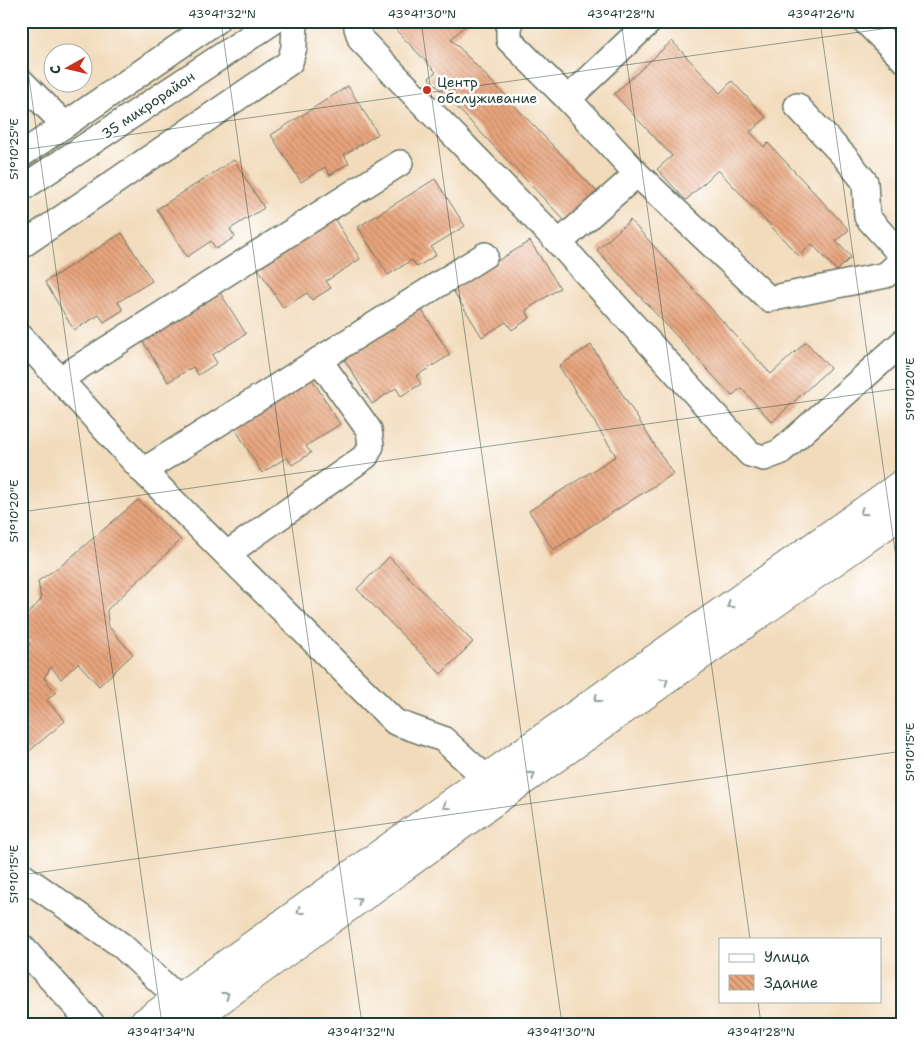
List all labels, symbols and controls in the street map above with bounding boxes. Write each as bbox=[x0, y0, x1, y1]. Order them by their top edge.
text: 43°41'32"N bbox=[188, 6, 256, 22]
text: 43°41'30"N bbox=[388, 6, 456, 22]
text: 43°41'28"N bbox=[587, 6, 655, 22]
text: 43°41'26"N bbox=[787, 6, 855, 22]
north arrow bbox=[42, 42, 92, 92]
text: С bbox=[46, 64, 65, 75]
street label: 35 микрорайон bbox=[98, 67, 198, 143]
place label: Центр обслуживание bbox=[437, 73, 537, 107]
marker: Центр обслуживание bbox=[421, 84, 433, 96]
text: 51°10'25"E bbox=[6, 118, 22, 180]
text: 51°10'20"E bbox=[902, 358, 918, 420]
text: 51°10'20"E bbox=[6, 480, 22, 542]
one-way arrow bbox=[859, 506, 869, 515]
one-way arrow bbox=[726, 599, 736, 608]
one-way arrow bbox=[659, 678, 669, 687]
one-way arrow bbox=[594, 693, 603, 702]
text: 51°10'15"E bbox=[902, 723, 918, 781]
one-way arrow bbox=[527, 772, 536, 781]
one-way arrow bbox=[442, 800, 452, 809]
text: 51°10'15"E bbox=[6, 845, 22, 903]
one-way arrow bbox=[352, 897, 362, 906]
one-way arrow bbox=[296, 905, 306, 914]
legend bbox=[719, 938, 882, 1002]
text: Улица bbox=[764, 947, 810, 967]
text: Здание bbox=[764, 973, 818, 993]
one-way arrow bbox=[220, 992, 230, 1001]
text: 43°41'34"N bbox=[127, 1024, 195, 1040]
text: 43°41'32"N bbox=[327, 1024, 395, 1040]
text: 43°41'30"N bbox=[527, 1024, 595, 1040]
text: 43°41'28"N bbox=[727, 1024, 795, 1040]

